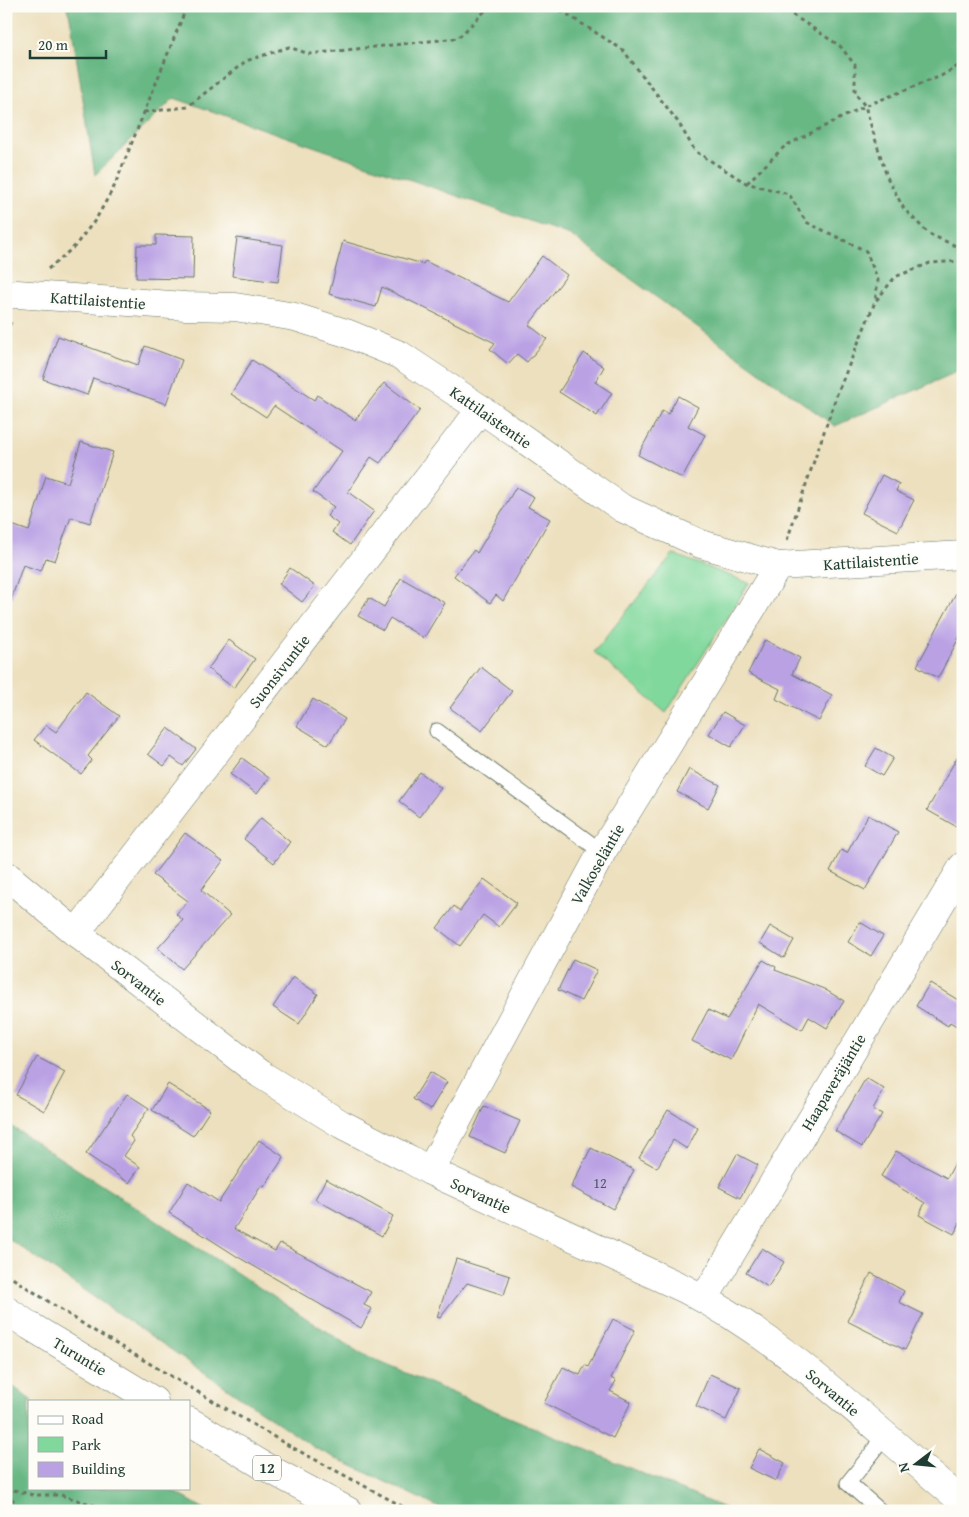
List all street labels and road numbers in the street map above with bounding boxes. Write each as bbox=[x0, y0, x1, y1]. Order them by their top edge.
street label: Kattilaistentie bbox=[50, 285, 146, 315]
street label: Kattilaistentie bbox=[445, 380, 537, 454]
street label: Kattilaistentie bbox=[823, 546, 919, 576]
street label: Suonsivuntie bbox=[243, 629, 315, 713]
street label: Valkoseläntie bbox=[564, 819, 630, 909]
street label: Sorvantie bbox=[106, 953, 172, 1011]
street label: Haapaveräjäntie bbox=[795, 1029, 871, 1135]
street label: Sorvantie bbox=[447, 1171, 515, 1219]
street label: Turuntie bbox=[48, 1330, 112, 1382]
street label: Sorvantie bbox=[801, 1362, 865, 1422]
road number: 12 bbox=[253, 1456, 281, 1480]

